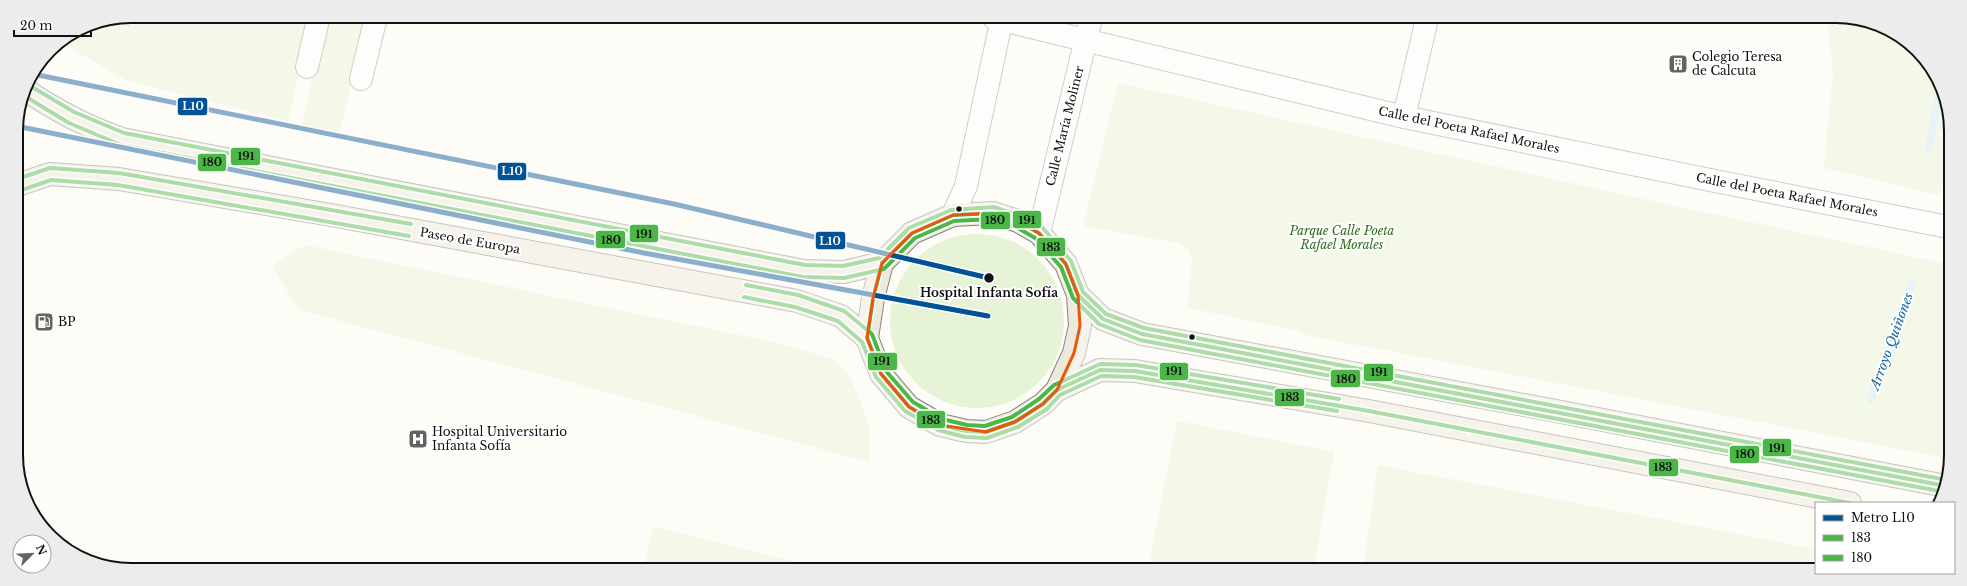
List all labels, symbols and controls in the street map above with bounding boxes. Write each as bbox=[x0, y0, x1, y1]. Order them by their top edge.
scale bar bbox=[14, 12, 91, 38]
text: 20 m bbox=[20, 18, 52, 33]
place label: Colegio Teresa de Calcuta bbox=[1692, 49, 1783, 78]
building icon: Colegio Teresa de Calcuta bbox=[1667, 53, 1689, 75]
street label: Calle María Moliner bbox=[1042, 64, 1087, 188]
line badge: L10 bbox=[177, 97, 208, 116]
text: L10 bbox=[182, 99, 204, 113]
street label: Calle del Poeta Rafael Morales bbox=[1377, 103, 1561, 156]
line badge: 191 bbox=[230, 147, 261, 166]
text: 191 bbox=[237, 149, 255, 163]
line badge: 180 bbox=[197, 153, 227, 172]
text: 180 bbox=[202, 155, 222, 169]
line badge: L10 bbox=[497, 162, 527, 181]
text: L10 bbox=[501, 164, 523, 178]
street label: Calle del Poeta Rafael Morales bbox=[1695, 170, 1879, 220]
unlabelled marker bbox=[954, 204, 964, 214]
line badge: 191 bbox=[1012, 210, 1042, 229]
line badge: 180 bbox=[980, 211, 1011, 230]
text: 180 bbox=[985, 213, 1005, 227]
text: 191 bbox=[1018, 213, 1036, 227]
park label: Parque Calle Poeta Rafael Morales bbox=[1289, 223, 1395, 252]
street label: Paseo de Europa bbox=[419, 224, 522, 257]
line badge: 191 bbox=[629, 224, 659, 243]
text: 191 bbox=[635, 227, 653, 241]
line badge: 180 bbox=[595, 230, 626, 249]
line badge: L10 bbox=[815, 231, 846, 250]
text: 180 bbox=[601, 233, 621, 247]
text: L10 bbox=[819, 234, 841, 248]
line badge: 183 bbox=[1036, 237, 1066, 257]
text: 183 bbox=[1042, 240, 1060, 254]
marker: Hospital Infanta Sofía bbox=[982, 271, 996, 285]
place label: Hospital Infanta Sofía bbox=[920, 285, 1058, 300]
water label: Arroyo Quiñones bbox=[1865, 290, 1917, 394]
fuel station icon: BP bbox=[33, 311, 55, 333]
place label: BP bbox=[58, 314, 75, 329]
unlabelled marker bbox=[1187, 332, 1197, 342]
line badge: 191 bbox=[867, 352, 898, 371]
text: 191 bbox=[873, 354, 891, 368]
line badge: 191 bbox=[1159, 362, 1189, 381]
line badge: 191 bbox=[1363, 363, 1394, 382]
text: 191 bbox=[1165, 364, 1183, 378]
text: 191 bbox=[1370, 365, 1388, 379]
line badge: 180 bbox=[1330, 369, 1361, 388]
text: 180 bbox=[1336, 372, 1356, 386]
line badge: 183 bbox=[1274, 388, 1305, 407]
text: 183 bbox=[1281, 390, 1299, 404]
line badge: 183 bbox=[916, 410, 946, 429]
text: 183 bbox=[922, 413, 940, 427]
place label: Hospital Universitario Infanta Sofía bbox=[432, 424, 567, 453]
hospital icon: Hospital Universitario Infanta Sofía bbox=[407, 428, 429, 450]
line badge: 191 bbox=[1762, 438, 1792, 457]
text: 191 bbox=[1768, 441, 1786, 455]
line badge: 180 bbox=[1729, 445, 1760, 464]
text: 180 bbox=[1735, 447, 1755, 461]
line badge: 183 bbox=[1648, 458, 1679, 477]
text: 183 bbox=[1654, 460, 1672, 474]
legend bbox=[1815, 502, 1955, 574]
text: Metro L10 bbox=[1851, 510, 1915, 525]
text: 183 bbox=[1851, 530, 1871, 545]
north arrow bbox=[12, 534, 52, 574]
text: N bbox=[33, 542, 50, 558]
text: 180 bbox=[1851, 550, 1872, 565]

